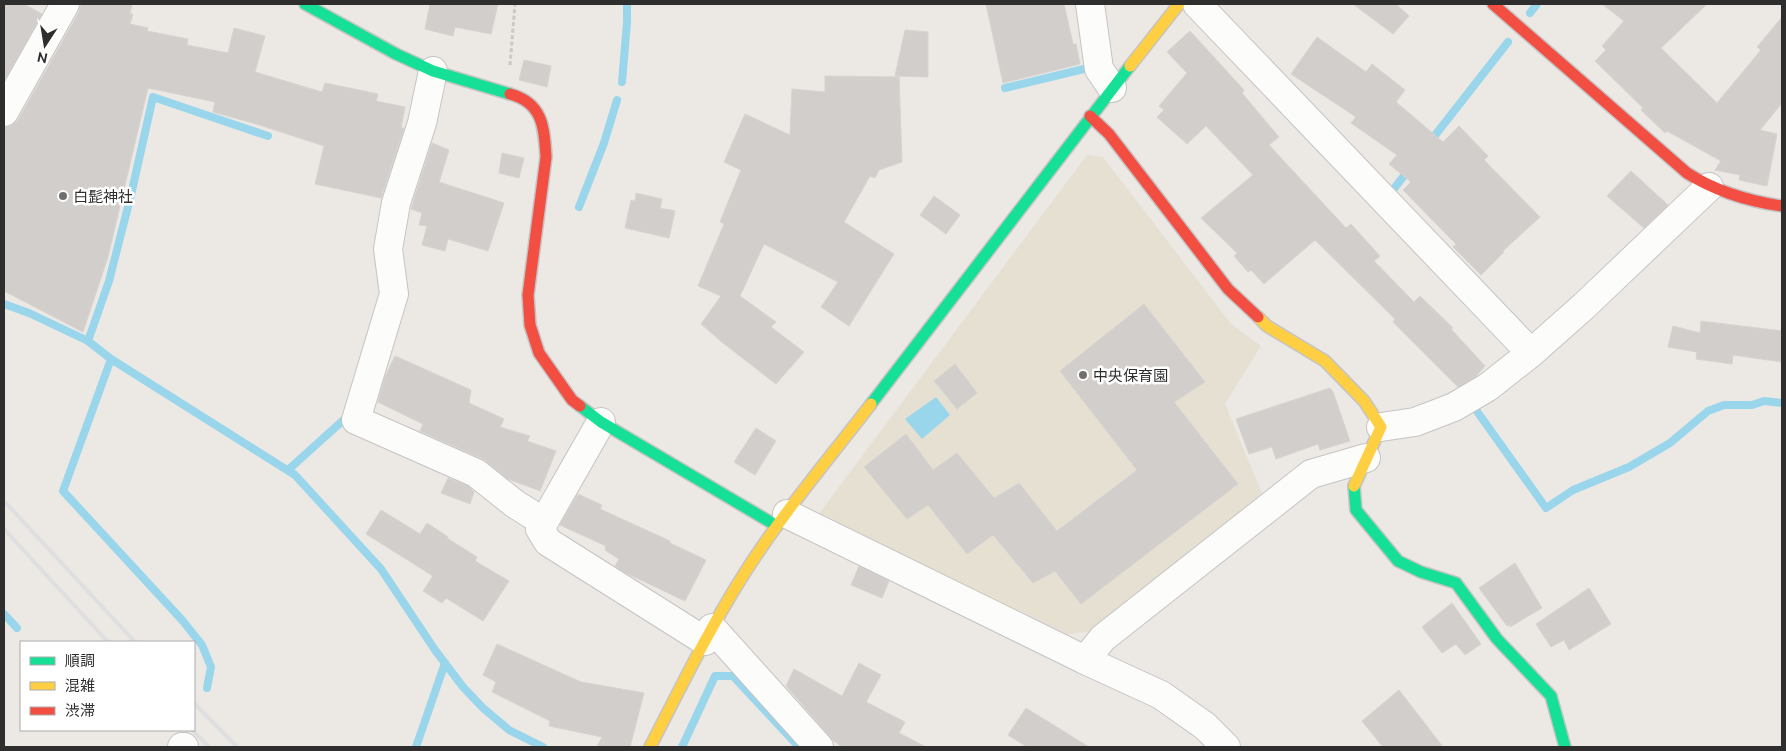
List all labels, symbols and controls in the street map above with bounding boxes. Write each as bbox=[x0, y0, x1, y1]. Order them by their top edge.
north arrow bbox=[20, 20, 70, 70]
text: N bbox=[36, 49, 49, 67]
place label: 白髭神社 bbox=[73, 188, 133, 205]
marker: 白髭神社 bbox=[57, 190, 69, 202]
place label: 中央保育園 bbox=[1093, 367, 1168, 384]
marker: 中央保育園 bbox=[1077, 369, 1089, 381]
legend bbox=[20, 641, 195, 731]
text: 順調 bbox=[65, 652, 95, 669]
text: 混雑 bbox=[65, 677, 95, 694]
text: 渋滞 bbox=[65, 702, 95, 719]

